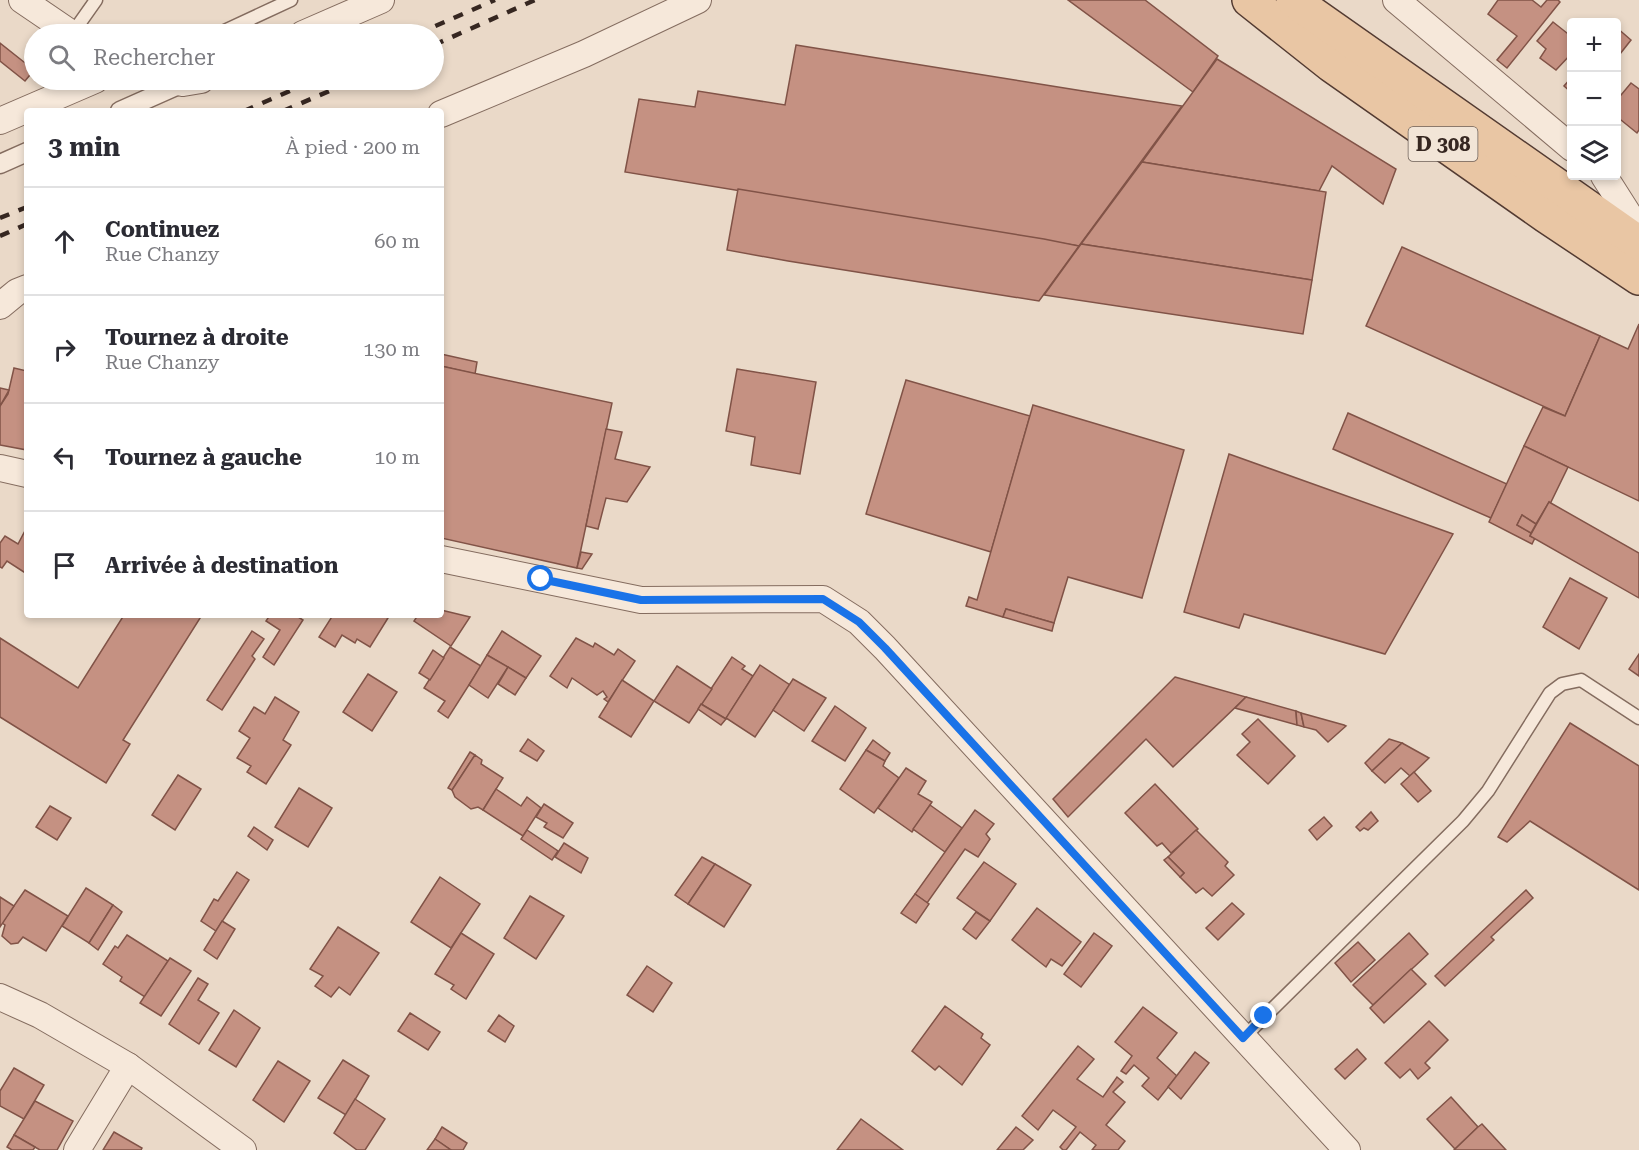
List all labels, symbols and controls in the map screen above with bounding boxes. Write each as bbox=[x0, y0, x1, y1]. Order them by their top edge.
map controls bbox=[1567, 18, 1621, 180]
button: + bbox=[1567, 18, 1621, 72]
search box bbox=[24, 24, 444, 90]
icon: search bbox=[45, 41, 78, 74]
text: Rechercher bbox=[93, 45, 215, 70]
button: − bbox=[1567, 72, 1621, 126]
button: layers bbox=[1567, 126, 1621, 180]
road number: D 308 bbox=[1408, 127, 1478, 161]
text: 3 min bbox=[48, 132, 120, 162]
text: À pied · 200 m bbox=[286, 135, 420, 159]
text: Continuez bbox=[105, 217, 219, 242]
icon: ahead bbox=[48, 225, 81, 258]
text: 60 m bbox=[374, 229, 420, 253]
text: Rue Chanzy bbox=[105, 242, 219, 266]
text: Tournez à droite bbox=[105, 325, 289, 350]
icon: right bbox=[48, 333, 81, 366]
text: 130 m bbox=[363, 337, 420, 361]
text: Rue Chanzy bbox=[105, 350, 219, 374]
icon: left bbox=[48, 441, 81, 474]
text: Tournez à gauche bbox=[105, 445, 302, 470]
text: 10 m bbox=[374, 445, 420, 469]
icon: arrive bbox=[48, 549, 81, 582]
text: Arrivée à destination bbox=[105, 553, 339, 578]
route start bbox=[527, 565, 553, 591]
route end bbox=[1250, 1002, 1276, 1028]

